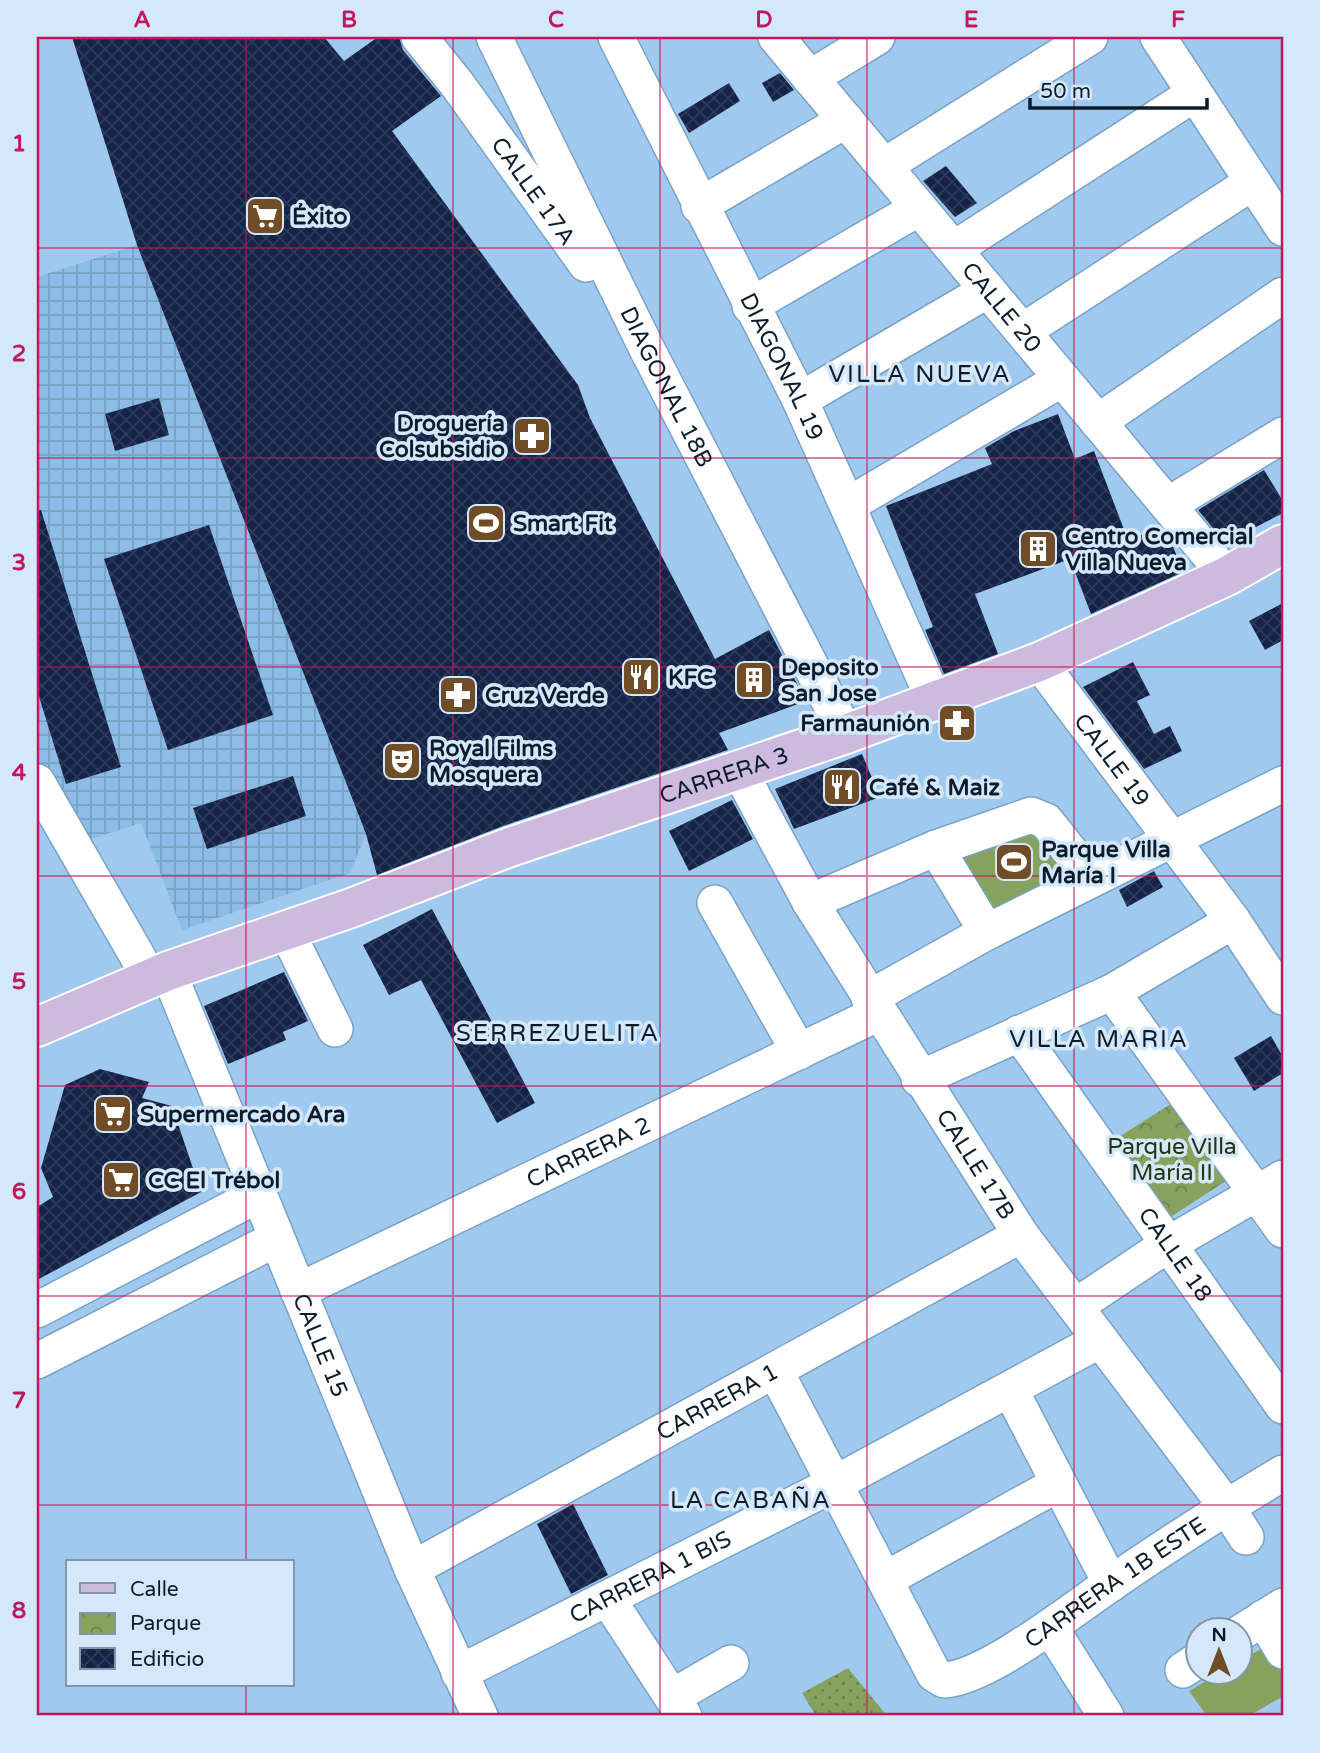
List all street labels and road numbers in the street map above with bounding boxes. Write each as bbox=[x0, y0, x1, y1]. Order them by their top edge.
street label: CALLE 17A bbox=[485, 132, 581, 251]
street label: CALLE 20 bbox=[955, 257, 1047, 358]
street label: DIAGONAL 19 bbox=[733, 289, 829, 445]
street label: DIAGONAL 18B bbox=[613, 302, 719, 472]
street label: CALLE 19 bbox=[1067, 708, 1155, 812]
street label: CARRERA 3 bbox=[656, 741, 793, 811]
street label: CALLE 17B bbox=[930, 1104, 1021, 1225]
street label: CARRERA 2 bbox=[522, 1111, 656, 1195]
street label: CALLE 18 bbox=[1132, 1202, 1218, 1307]
street label: CALLE 15 bbox=[286, 1290, 353, 1401]
street label: CARRERA 1 bbox=[652, 1358, 783, 1447]
street label: CARRERA 1B ESTE bbox=[1020, 1511, 1211, 1655]
street label: CARRERA 1 BIS bbox=[565, 1525, 736, 1630]

